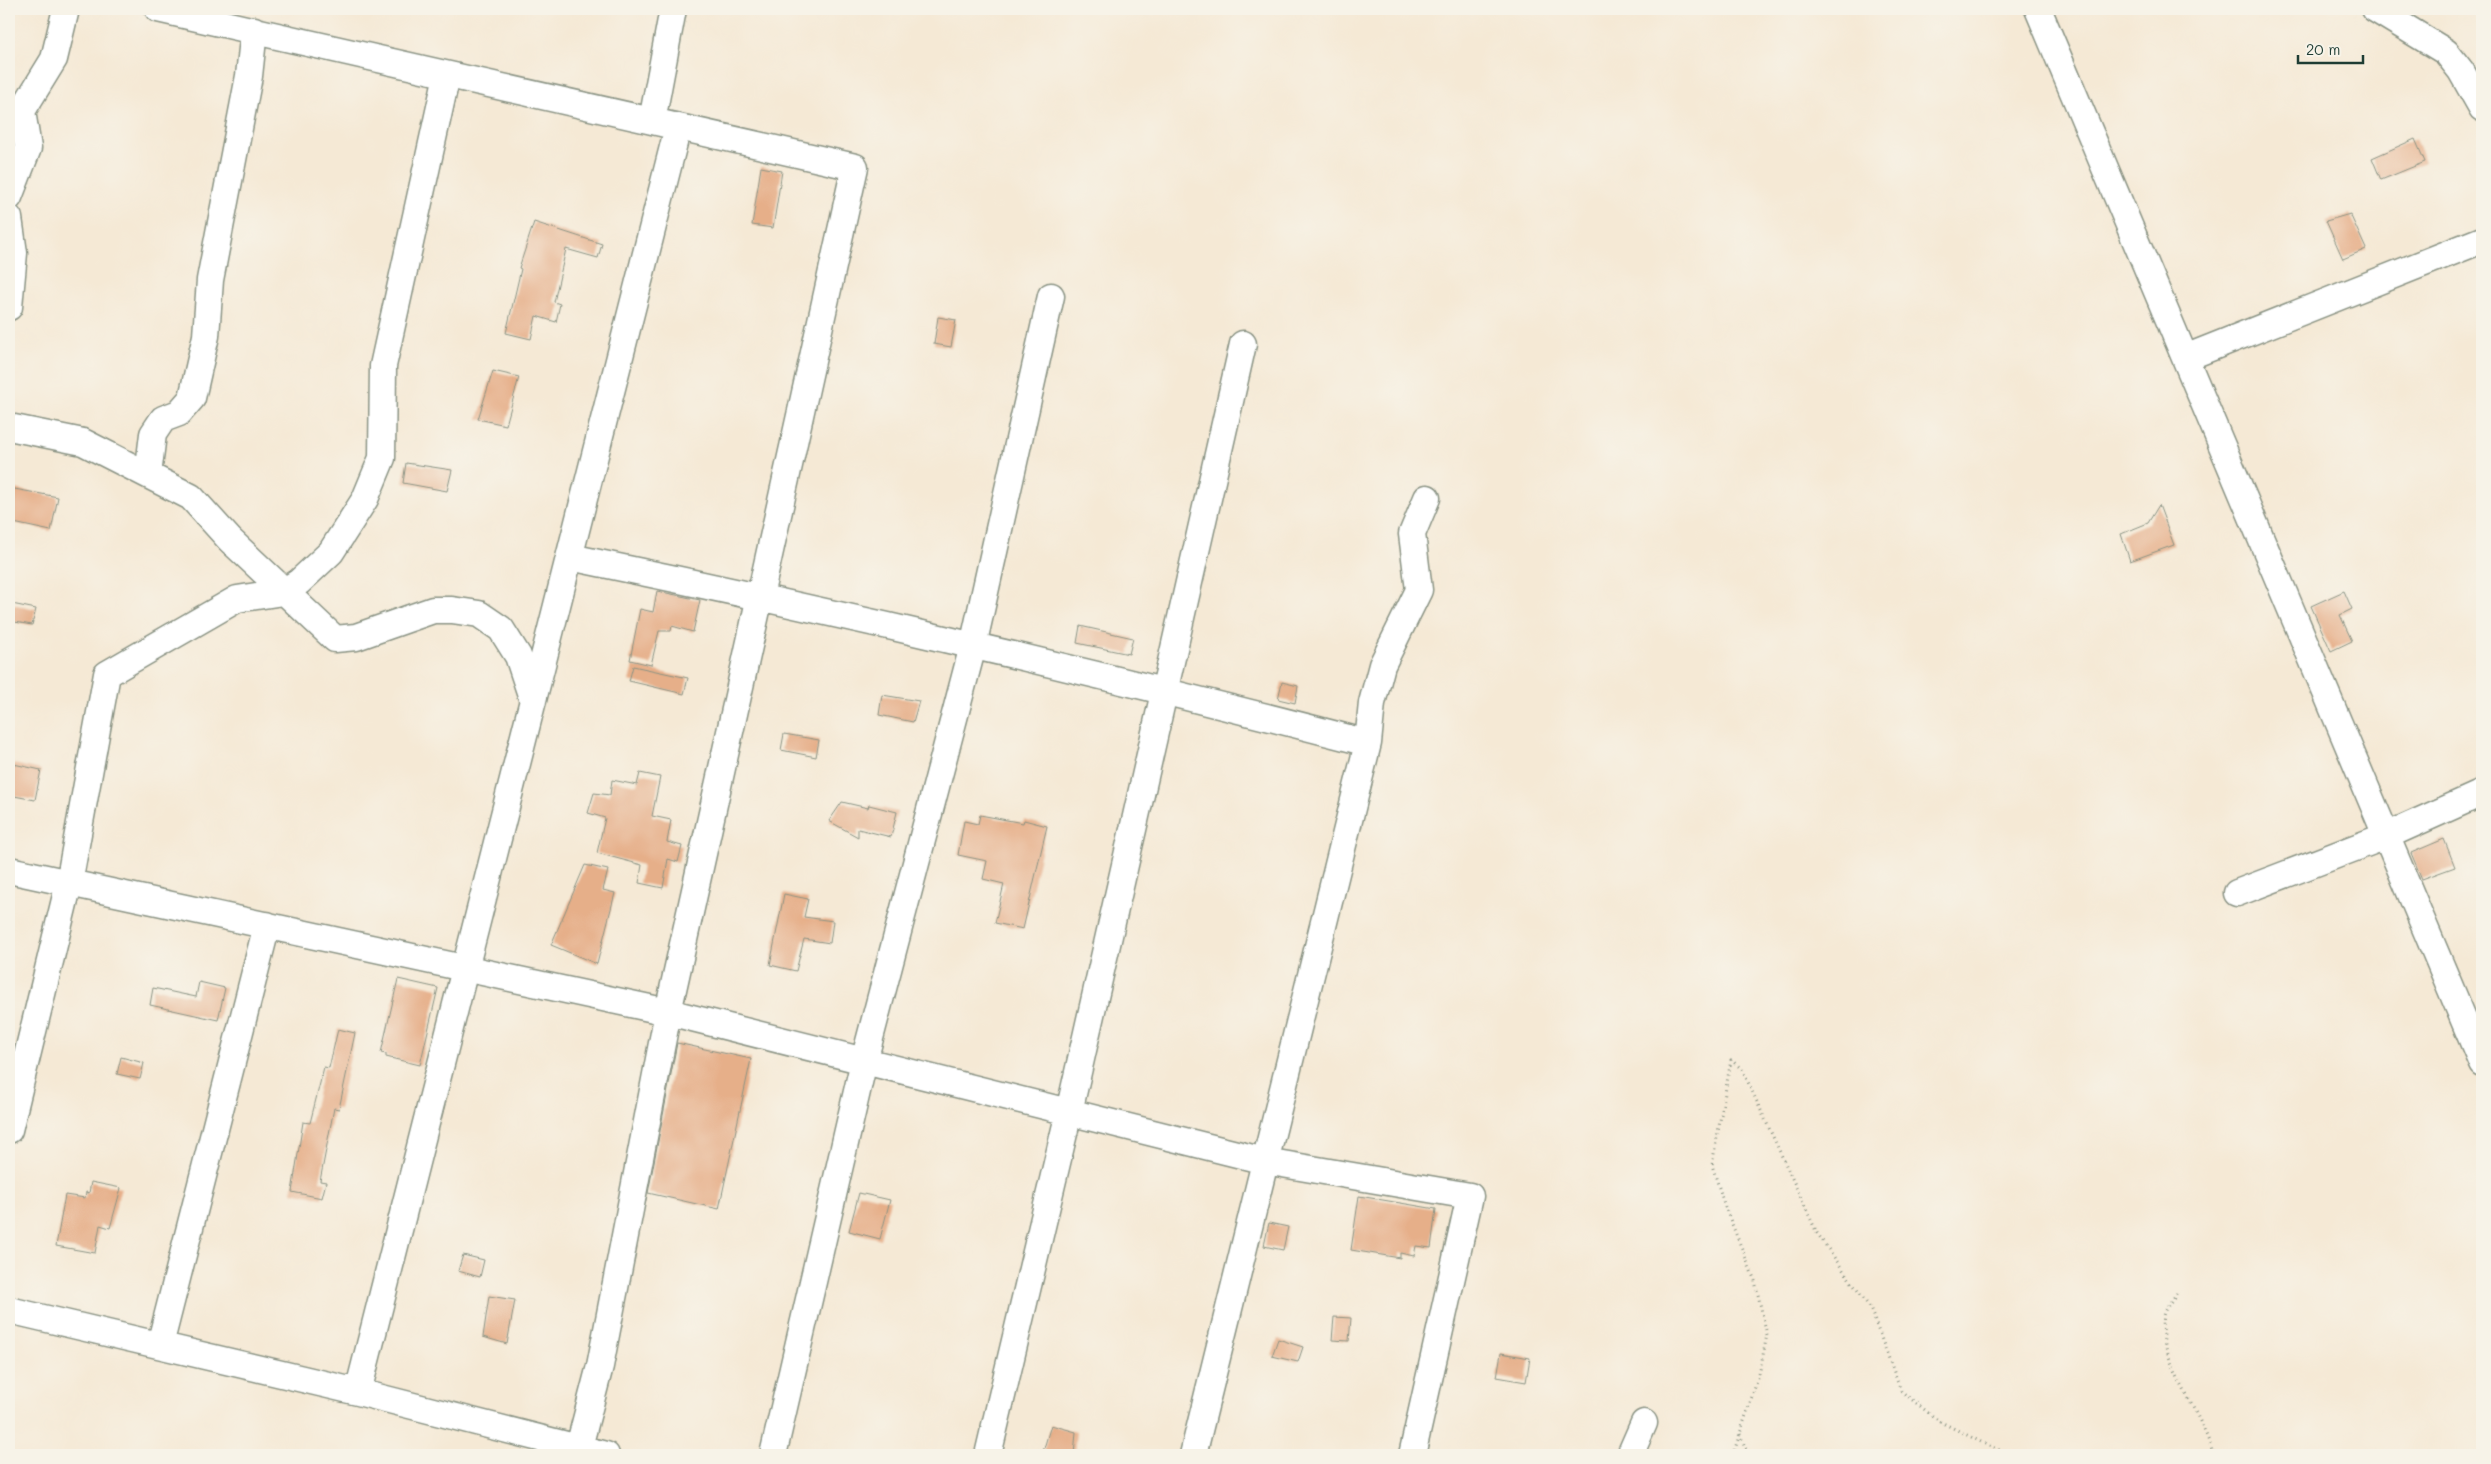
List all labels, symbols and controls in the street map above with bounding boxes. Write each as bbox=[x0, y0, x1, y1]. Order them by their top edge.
scale bar bbox=[2298, 32, 2364, 64]
text: 20 m bbox=[2306, 39, 2340, 59]

